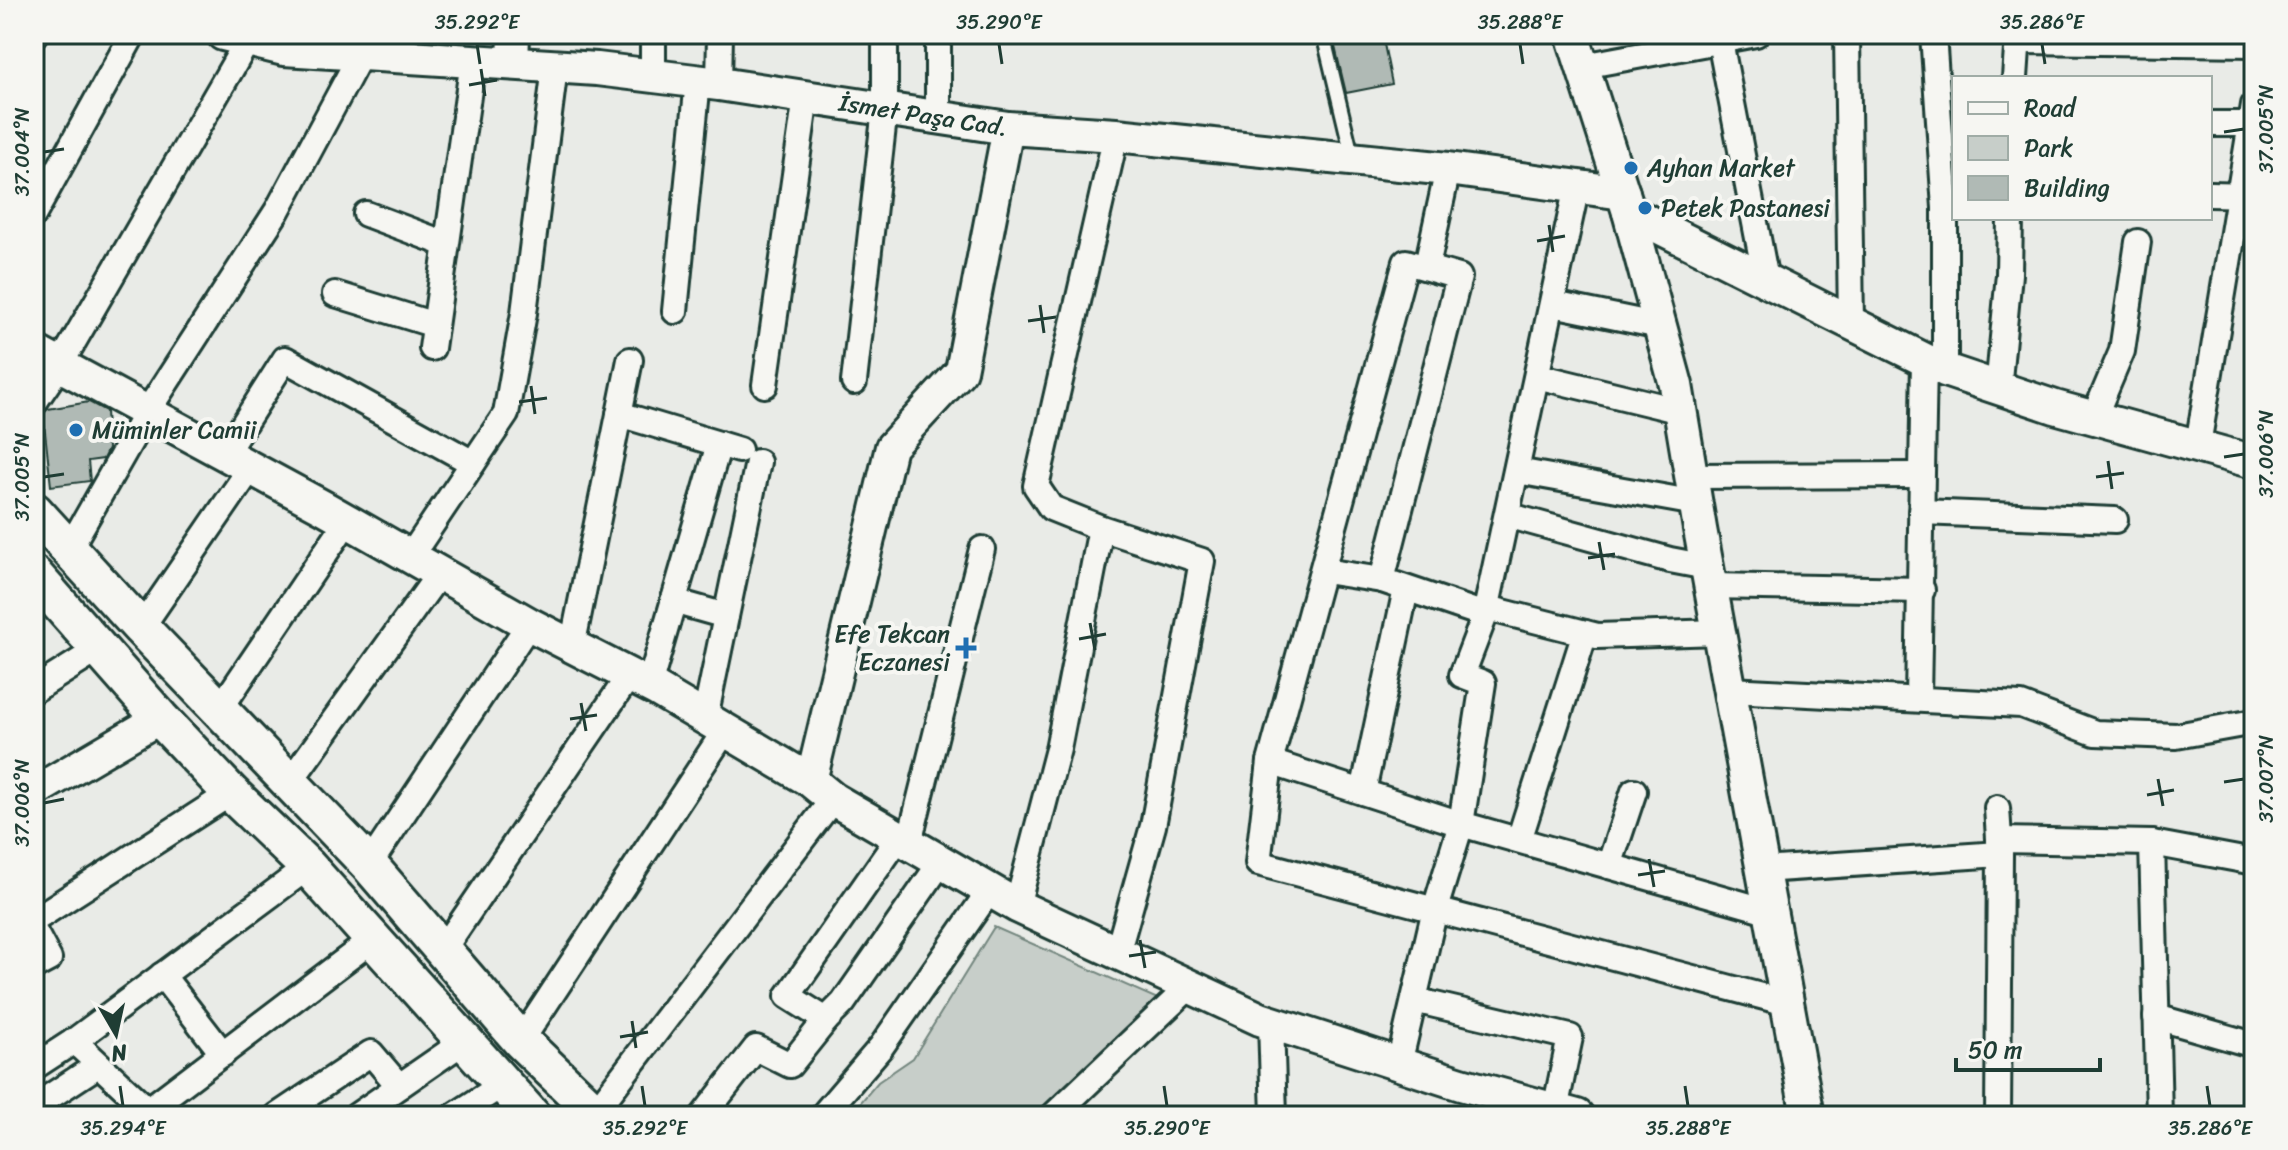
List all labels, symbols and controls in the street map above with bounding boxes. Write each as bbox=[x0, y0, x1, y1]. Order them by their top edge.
text: 35.292°E bbox=[435, 5, 521, 40]
text: 35.290°E bbox=[956, 5, 1044, 40]
text: 35.288°E bbox=[1478, 5, 1564, 40]
text: 35.286°E bbox=[2000, 5, 2086, 40]
legend bbox=[1952, 76, 2212, 220]
street label: İsmet Paşa Cad. bbox=[835, 81, 1011, 149]
text: 37.005°N bbox=[2249, 85, 2284, 173]
text: Road bbox=[2024, 87, 2078, 129]
text: 37.004°N bbox=[5, 108, 40, 196]
text: Park bbox=[2024, 127, 2073, 169]
place label: Ayhan Market bbox=[1646, 147, 1796, 189]
marker: Ayhan Market bbox=[1622, 159, 1640, 177]
text: Building bbox=[2024, 167, 2110, 209]
place label: Petek Pastanesi bbox=[1661, 187, 1830, 229]
marker: Petek Pastanesi bbox=[1636, 199, 1654, 217]
place label: Müminler Camii bbox=[92, 409, 258, 451]
text: 37.006°N bbox=[2249, 410, 2284, 498]
marker: Müminler Camii bbox=[67, 421, 85, 439]
text: 37.005°N bbox=[5, 433, 40, 521]
place label: Efe Tekcan Eczanesi bbox=[834, 613, 950, 683]
marker: Efe Tekcan Eczanesi bbox=[957, 639, 975, 657]
text: 37.007°N bbox=[2249, 735, 2284, 823]
text: 37.006°N bbox=[5, 759, 40, 847]
north arrow bbox=[76, 994, 156, 1074]
scale bar bbox=[1956, 1022, 2100, 1072]
text: 50 m bbox=[1968, 1029, 2023, 1071]
text: N bbox=[108, 1033, 131, 1074]
text: 35.294°E bbox=[80, 1111, 168, 1146]
text: 35.292°E bbox=[603, 1111, 689, 1146]
text: 35.290°E bbox=[1124, 1111, 1212, 1146]
text: 35.288°E bbox=[1646, 1111, 1732, 1146]
text: 35.286°E bbox=[2168, 1111, 2254, 1146]

